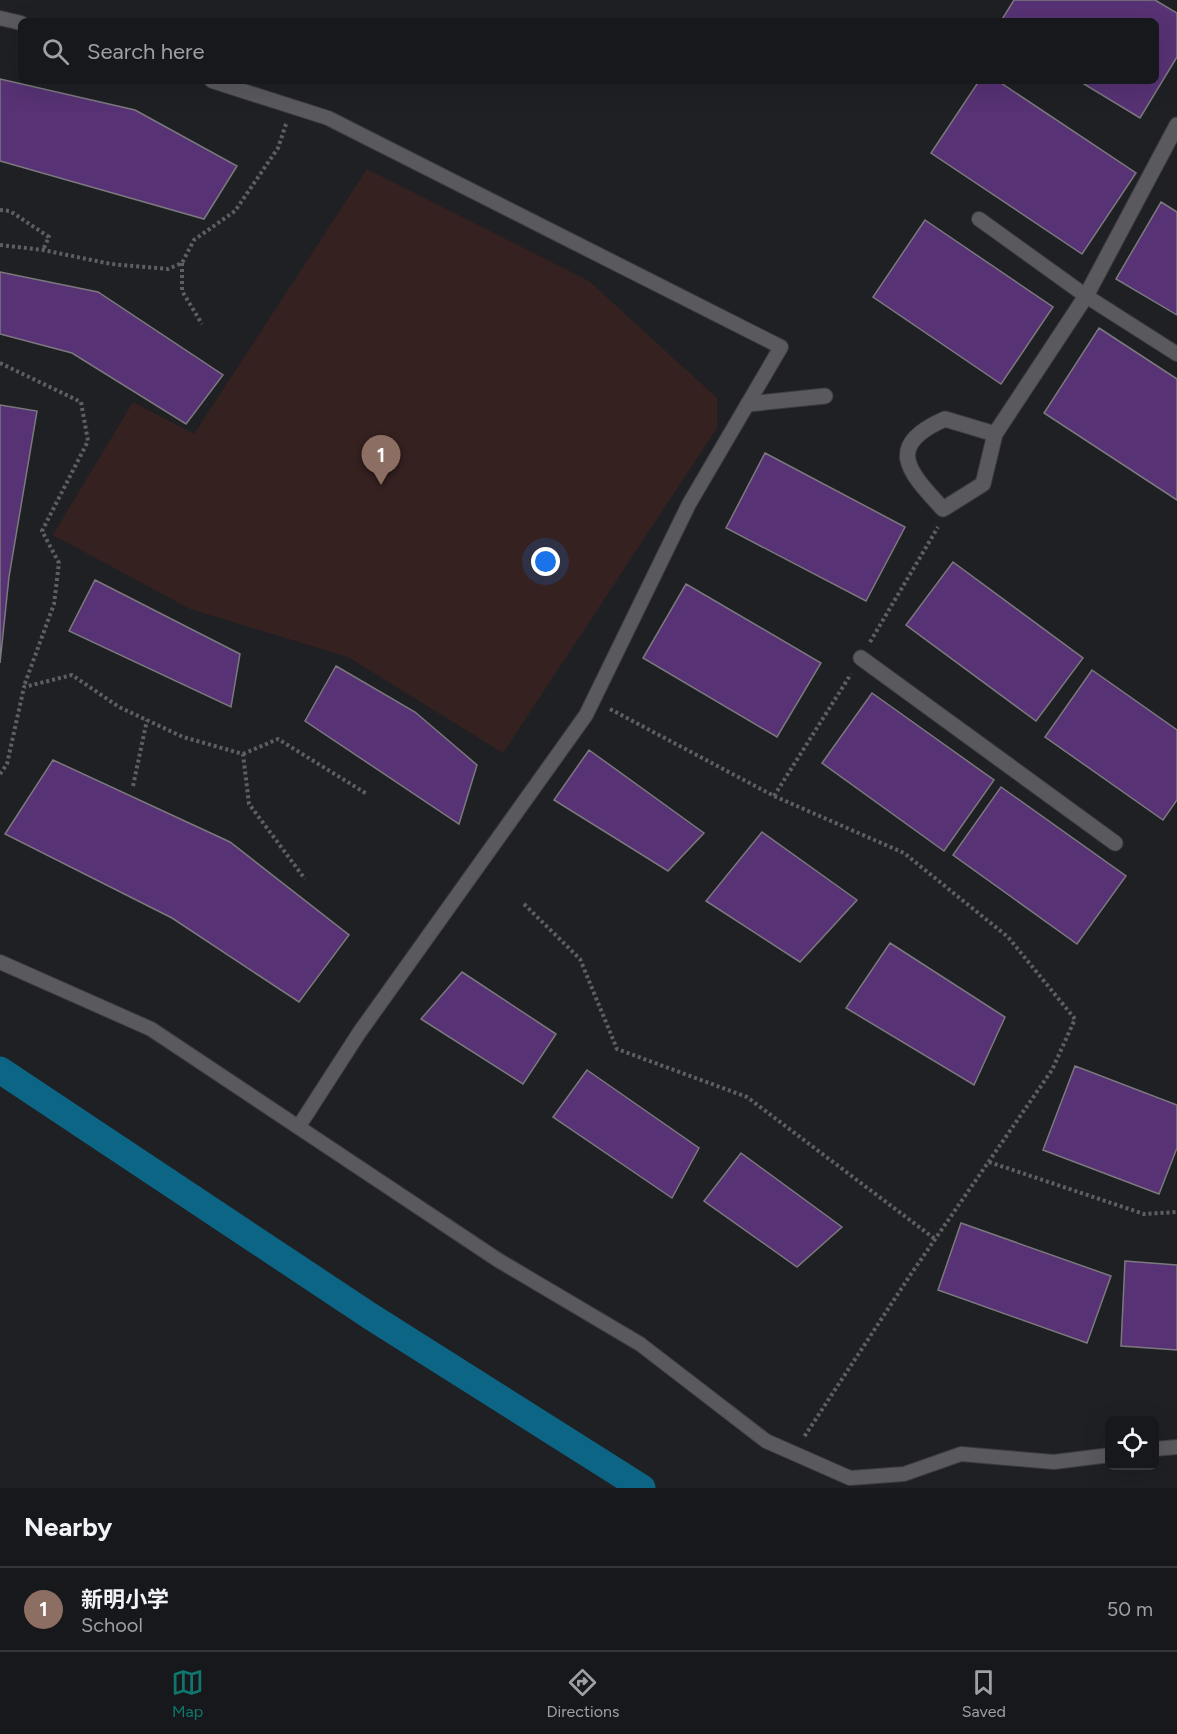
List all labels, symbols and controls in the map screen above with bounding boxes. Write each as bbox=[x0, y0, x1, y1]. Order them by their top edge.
search box bbox=[18, 18, 1159, 84]
icon: search bbox=[39, 35, 72, 68]
text: Search here bbox=[87, 38, 205, 65]
pin: 1 bbox=[362, 436, 400, 485]
your location bbox=[531, 547, 560, 576]
map controls bbox=[1105, 1416, 1159, 1470]
button: locate bbox=[1105, 1416, 1159, 1470]
text: Nearby bbox=[24, 1511, 112, 1543]
text: 新明小学 bbox=[81, 1586, 169, 1613]
text: 1 bbox=[39, 1597, 48, 1621]
text: 50 m bbox=[1107, 1597, 1153, 1621]
text: School bbox=[81, 1613, 143, 1637]
tab: Map bbox=[171, 1666, 204, 1721]
tab: Directions bbox=[546, 1666, 619, 1721]
tab: Saved bbox=[962, 1666, 1006, 1721]

